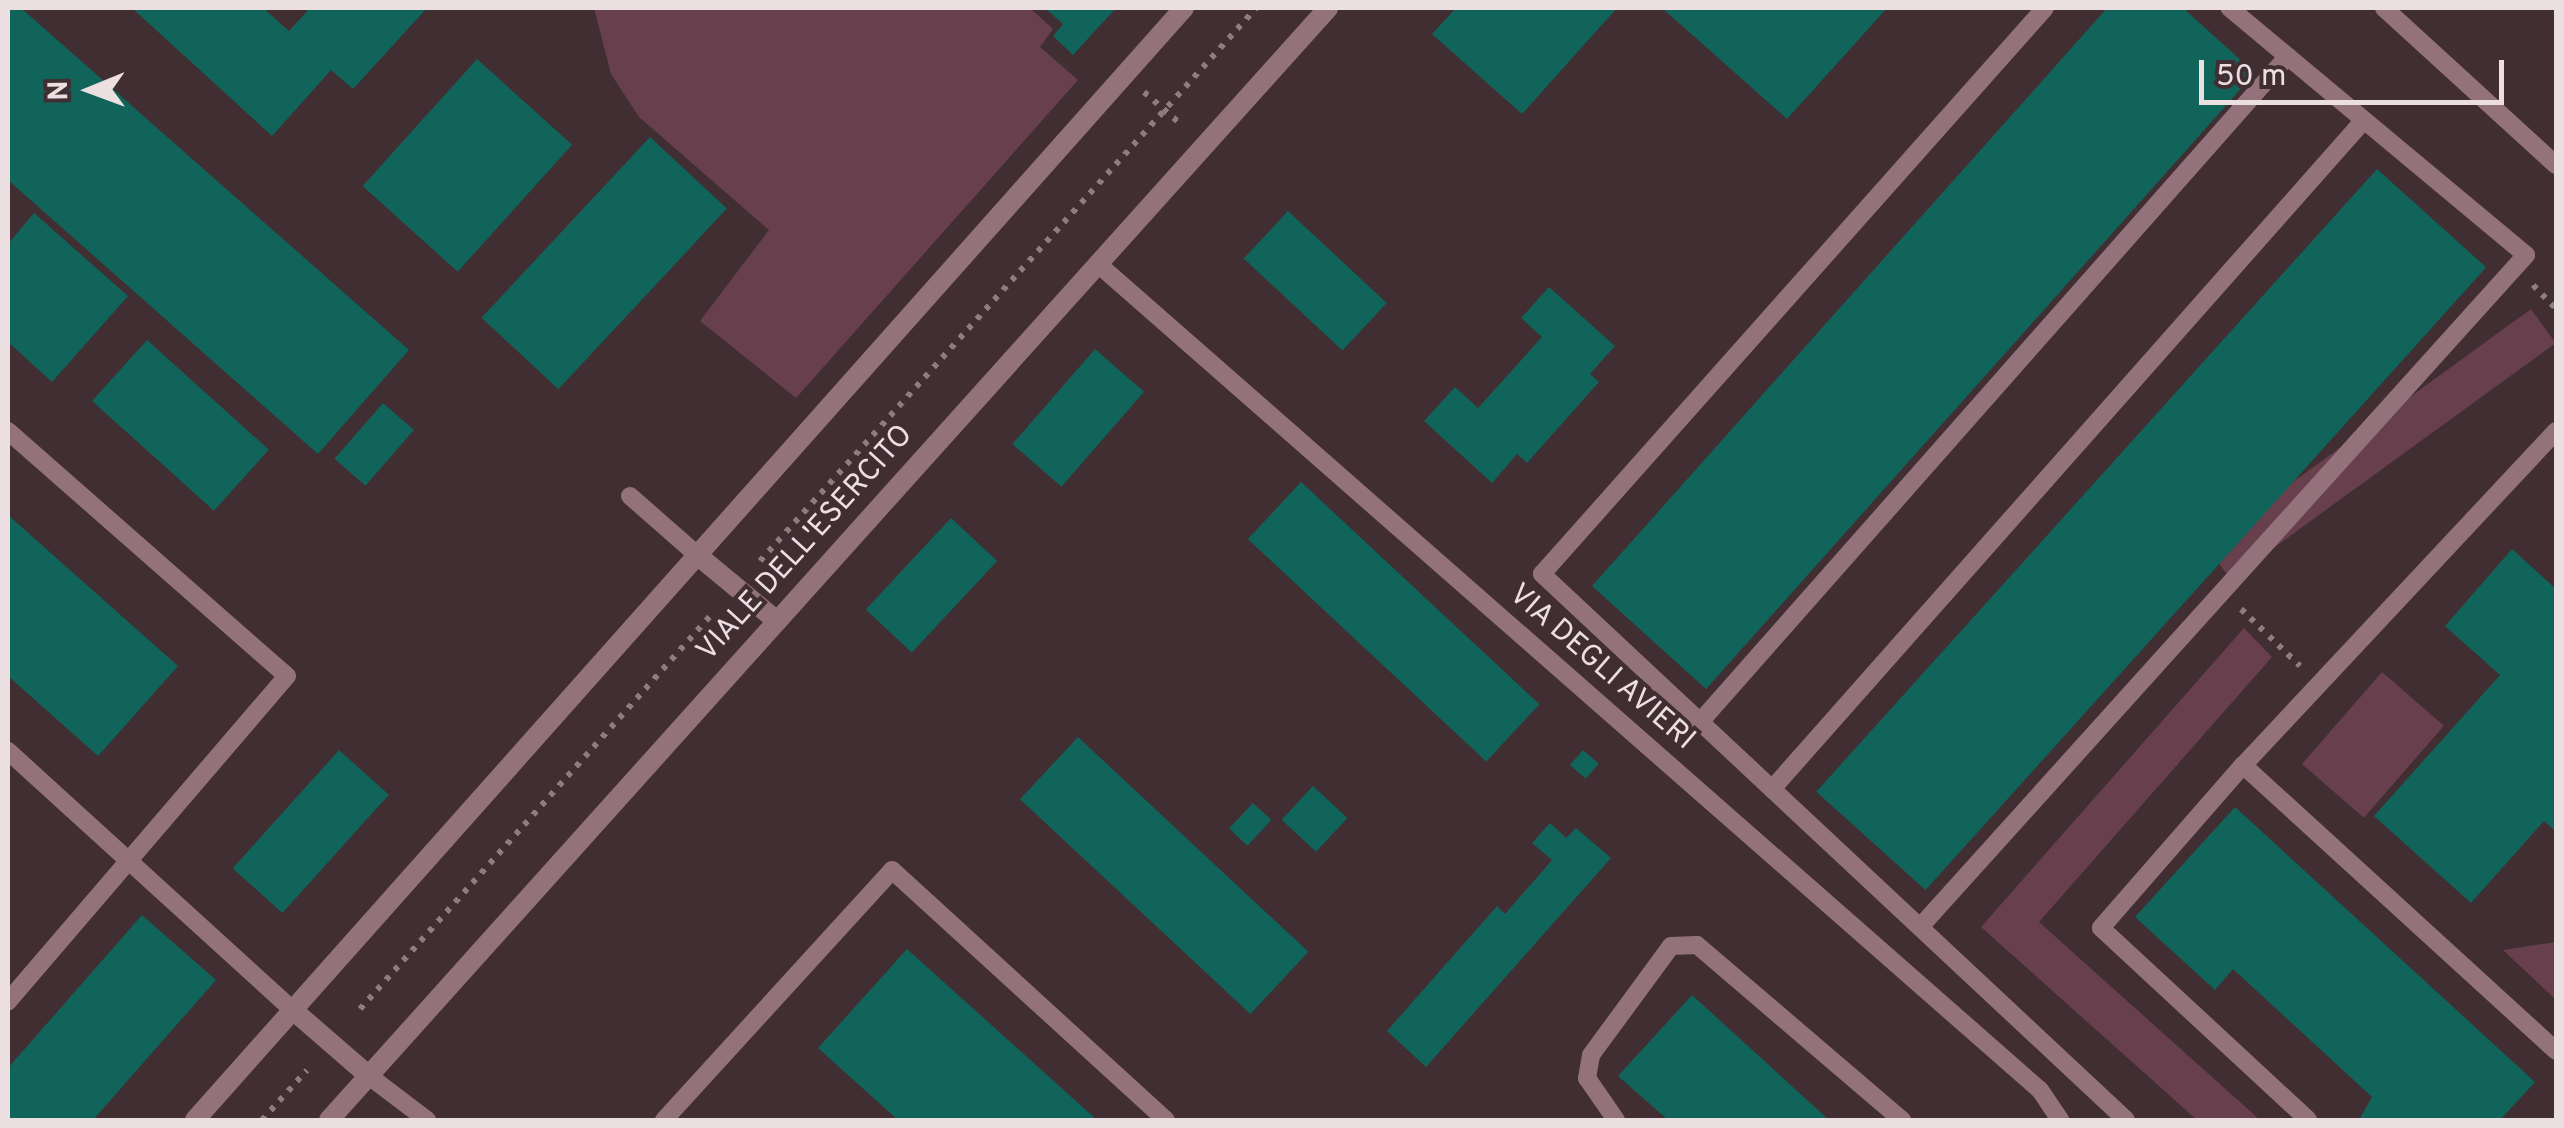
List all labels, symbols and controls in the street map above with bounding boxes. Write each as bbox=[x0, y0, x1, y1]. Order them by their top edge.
north arrow bbox=[40, 40, 140, 140]
scale bar bbox=[2204, 40, 2509, 102]
text: 50 m bbox=[2216, 59, 2286, 96]
text: N bbox=[42, 80, 78, 101]
street label: VIALE DELL'ESERCITO bbox=[690, 418, 922, 670]
street label: VIA DEGLI AVIERI bbox=[1500, 577, 1702, 759]

